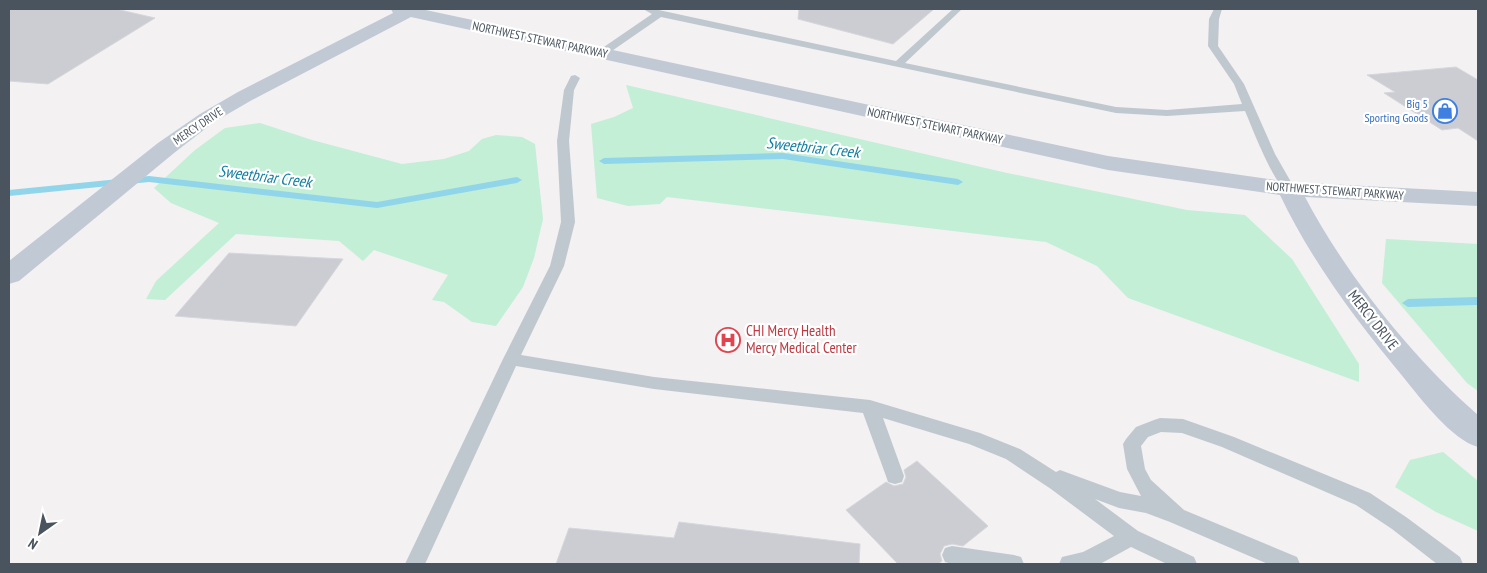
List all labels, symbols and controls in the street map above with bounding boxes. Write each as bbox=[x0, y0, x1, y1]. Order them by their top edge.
street label: NORTHWEST STEWART PARKWAY bbox=[471, 18, 610, 61]
place label: Big 5 Sporting Goods bbox=[1364, 96, 1428, 125]
shop icon: Big 5 Sporting Goods bbox=[1432, 98, 1458, 124]
street label: MERCY DRIVE bbox=[170, 104, 225, 148]
street label: NORTHWEST STEWART PARKWAY bbox=[866, 104, 1005, 147]
water label: Sweetbriar Creek bbox=[765, 132, 862, 162]
water label: Sweetbriar Creek bbox=[217, 160, 314, 192]
street label: NORTHWEST STEWART PARKWAY bbox=[1266, 178, 1405, 203]
street label: MERCY DRIVE bbox=[1344, 286, 1403, 353]
place label: CHI Mercy Health Mercy Medical Center bbox=[746, 321, 857, 357]
hospital icon: CHI Mercy Health Mercy Medical Center bbox=[715, 327, 741, 353]
north arrow bbox=[15, 508, 65, 558]
text: N bbox=[25, 534, 41, 554]

